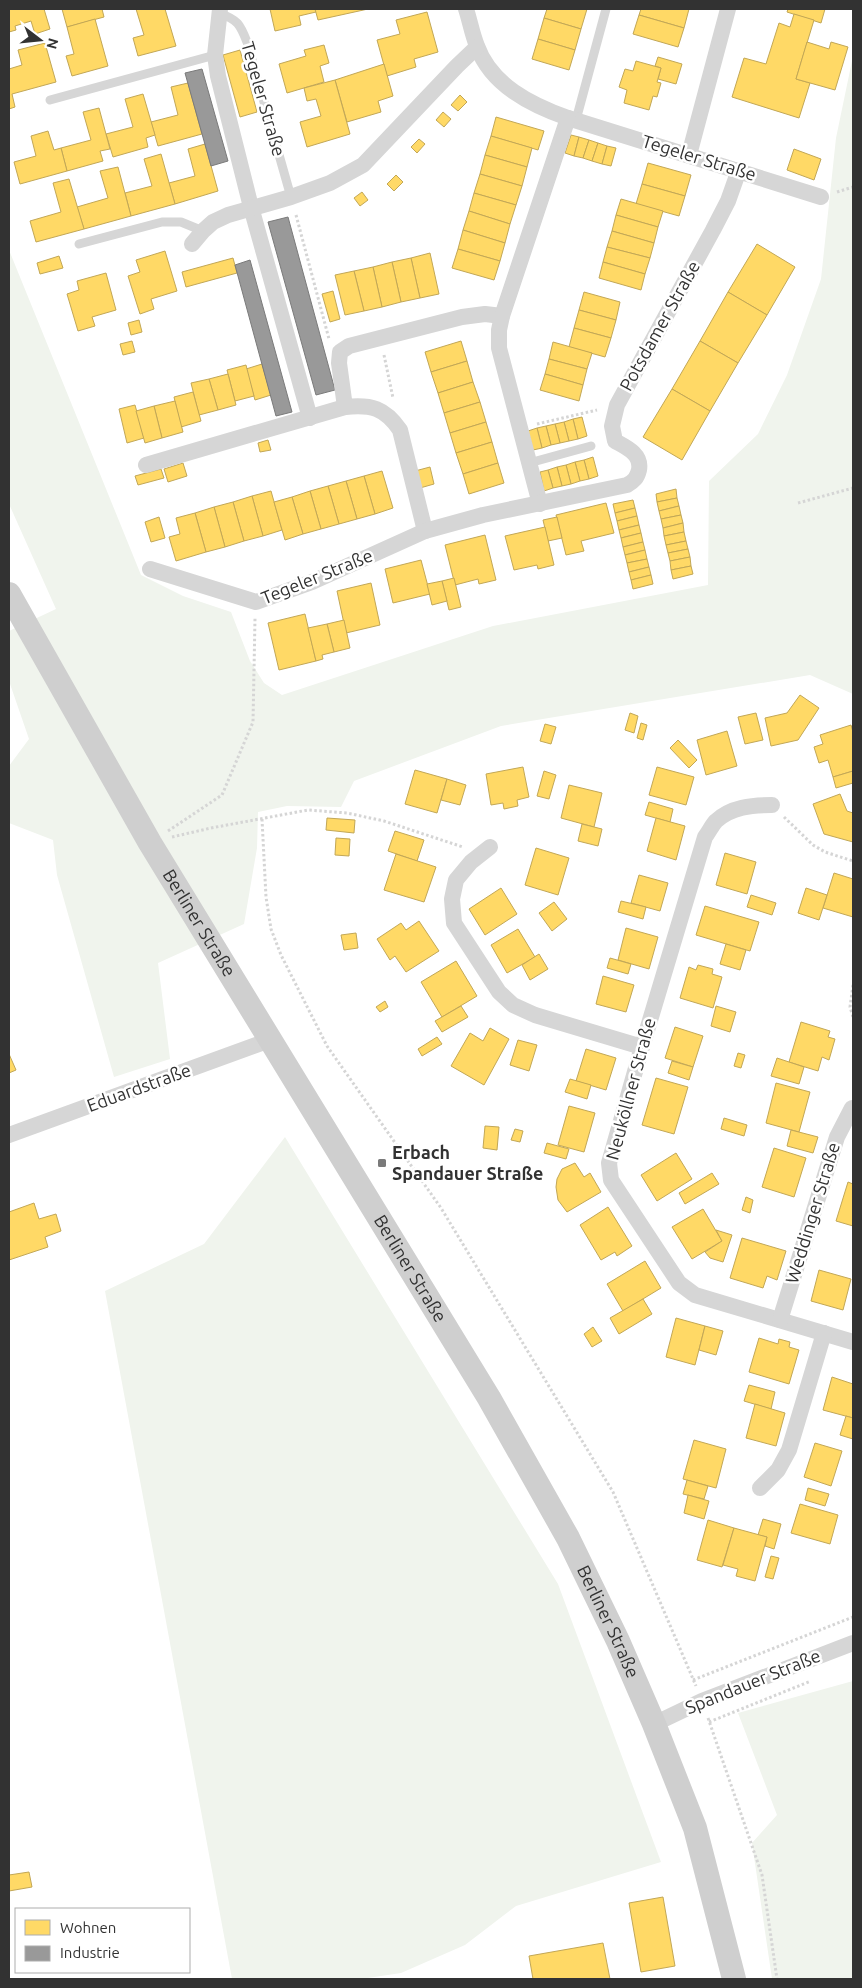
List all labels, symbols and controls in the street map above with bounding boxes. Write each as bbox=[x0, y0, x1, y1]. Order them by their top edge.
north arrow bbox=[15, 15, 65, 65]
text: N bbox=[43, 36, 62, 51]
street label: Tegeler Straße bbox=[238, 39, 290, 158]
street label: Tegeler Straße bbox=[640, 130, 759, 184]
street label: Potsdamer Straße bbox=[615, 257, 703, 394]
street label: Tegeler Straße bbox=[258, 545, 375, 608]
street label: Berliner Straße bbox=[159, 865, 240, 980]
street label: Neuköllner Straße bbox=[601, 1016, 659, 1162]
street label: Eduardstraße bbox=[84, 1059, 193, 1115]
street label: Weddinger Straße bbox=[781, 1140, 843, 1286]
place label: Erbach Spandauer Straße bbox=[392, 1142, 543, 1183]
marker: Erbach Spandauer Straße bbox=[376, 1157, 388, 1169]
street label: Berliner Straße bbox=[371, 1211, 451, 1325]
street label: Berliner Straße bbox=[574, 1562, 644, 1681]
street label: Spandauer Straße bbox=[682, 1645, 823, 1717]
legend bbox=[15, 1908, 190, 1973]
text: Wohnen bbox=[60, 1919, 116, 1936]
text: Industrie bbox=[60, 1944, 120, 1961]

